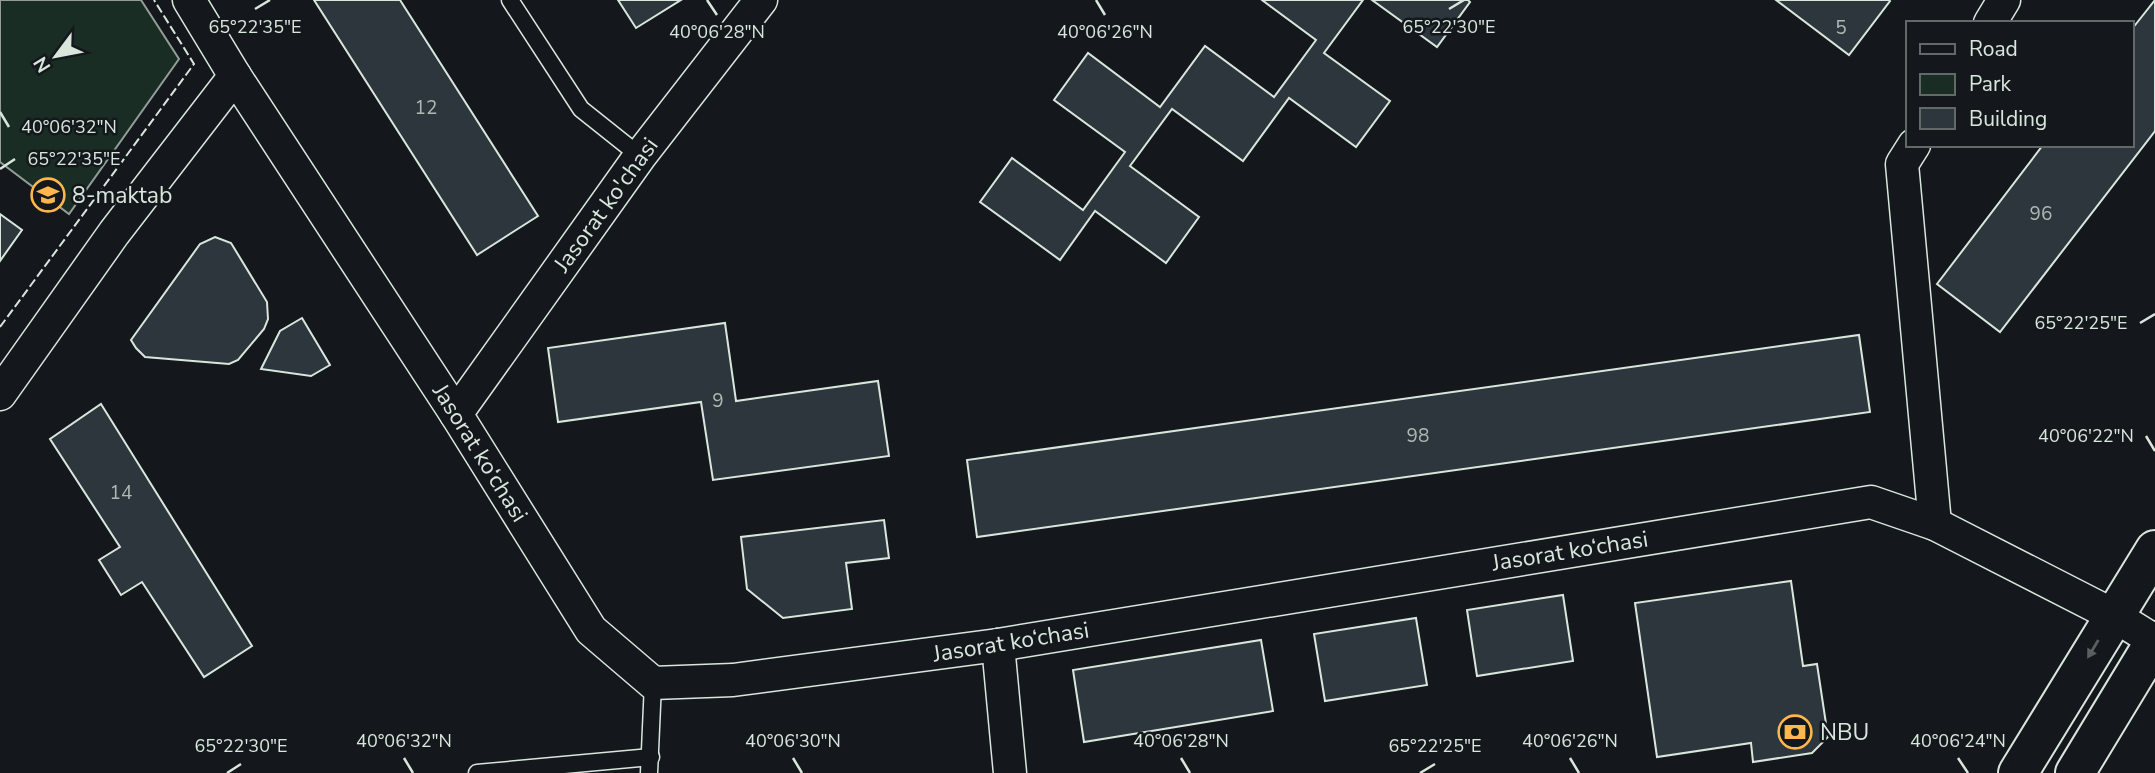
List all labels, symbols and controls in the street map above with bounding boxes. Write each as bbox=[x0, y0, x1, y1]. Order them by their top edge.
text: 65°22'35"E bbox=[209, 15, 302, 39]
text: 65°22'30"E bbox=[1403, 15, 1496, 39]
house number: 5 bbox=[1835, 15, 1847, 41]
text: 40°06'28"N bbox=[669, 20, 765, 44]
text: 40°06'26"N bbox=[1057, 20, 1153, 44]
north arrow bbox=[21, 21, 91, 91]
legend bbox=[1906, 21, 2134, 147]
text: Road bbox=[1969, 35, 2018, 63]
text: N bbox=[28, 52, 57, 77]
text: Park bbox=[1969, 70, 2011, 98]
house number: 12 bbox=[415, 95, 437, 121]
text: Building bbox=[1969, 105, 2047, 133]
text: 40°06'32"N bbox=[21, 115, 117, 139]
street label: Jasorat ko'chasi bbox=[546, 132, 665, 279]
text: 65°22'35"E bbox=[28, 147, 121, 171]
school or university icon: 8-maktab bbox=[29, 176, 67, 214]
place label: 8-maktab bbox=[72, 180, 172, 211]
house number: 96 bbox=[2030, 201, 2052, 227]
text: 65°22'25"E bbox=[2035, 311, 2128, 335]
street label: Jasorat ko‘chasi bbox=[425, 377, 535, 528]
house number: 9 bbox=[712, 388, 724, 414]
house number: 98 bbox=[1407, 423, 1429, 449]
text: 40°06'22"N bbox=[2038, 424, 2134, 448]
house number: 14 bbox=[110, 480, 132, 506]
street label: Jasorat ko‘chasi bbox=[1489, 523, 1650, 579]
street label: Jasorat ko‘chasi bbox=[930, 614, 1091, 670]
one-way arrow bbox=[2086, 640, 2099, 659]
bank icon: NBU bbox=[1776, 713, 1814, 751]
place label: NBU bbox=[1820, 717, 1869, 748]
text: 40°06'32"N bbox=[356, 729, 452, 753]
text: 40°06'30"N bbox=[745, 729, 841, 753]
text: 40°06'28"N bbox=[1133, 729, 1229, 753]
text: 40°06'26"N bbox=[1522, 729, 1618, 753]
text: 40°06'24"N bbox=[1910, 729, 2006, 753]
text: 65°22'30"E bbox=[195, 734, 288, 758]
text: 65°22'25"E bbox=[1389, 734, 1482, 758]

